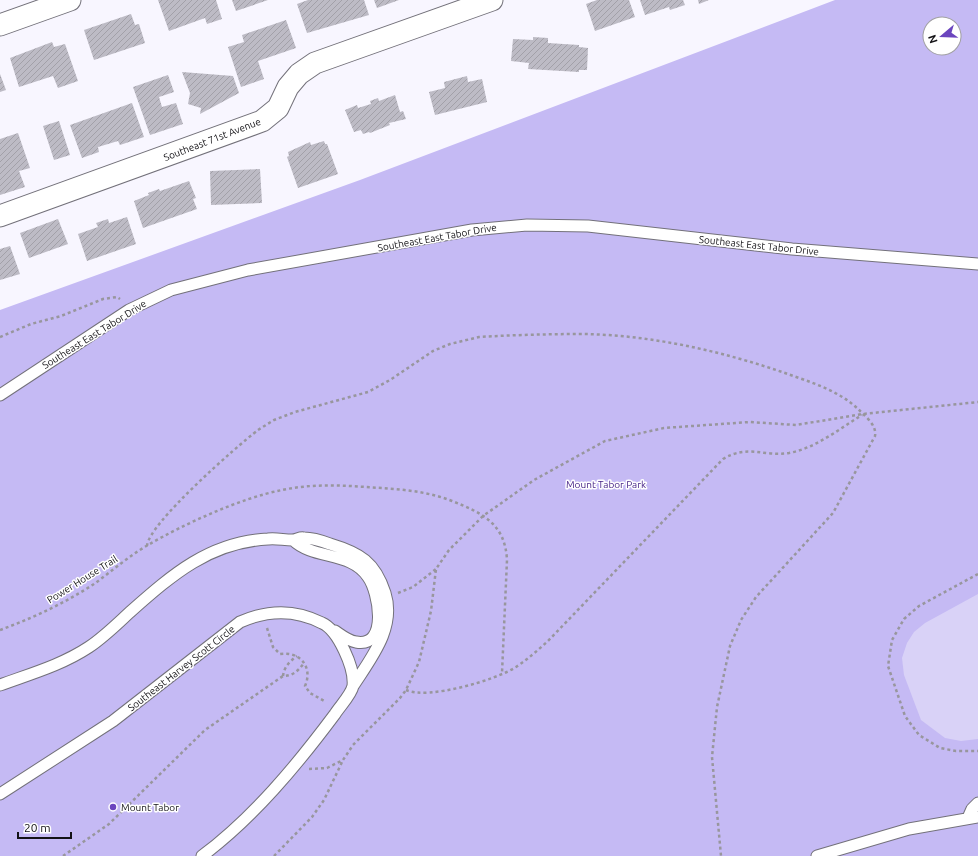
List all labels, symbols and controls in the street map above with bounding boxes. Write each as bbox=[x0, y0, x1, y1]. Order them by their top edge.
north arrow bbox=[922, 16, 962, 56]
text: N bbox=[926, 33, 940, 45]
street label: Southeast 71st Avenue bbox=[162, 116, 262, 163]
street label: Southeast East Tabor Drive bbox=[377, 222, 497, 253]
street label: Southeast East Tabor Drive bbox=[698, 234, 820, 257]
street label: Southeast East Tabor Drive bbox=[40, 298, 148, 371]
park label: Mount Tabor Park bbox=[566, 479, 646, 490]
street label: Power House Trail bbox=[45, 553, 120, 606]
street label: Southeast Harvey Scott Circle bbox=[126, 623, 237, 713]
marker: Mount Tabor bbox=[108, 802, 118, 812]
place label: Mount Tabor bbox=[121, 802, 179, 813]
scale bar bbox=[18, 814, 71, 840]
text: 20 m bbox=[24, 821, 51, 834]

